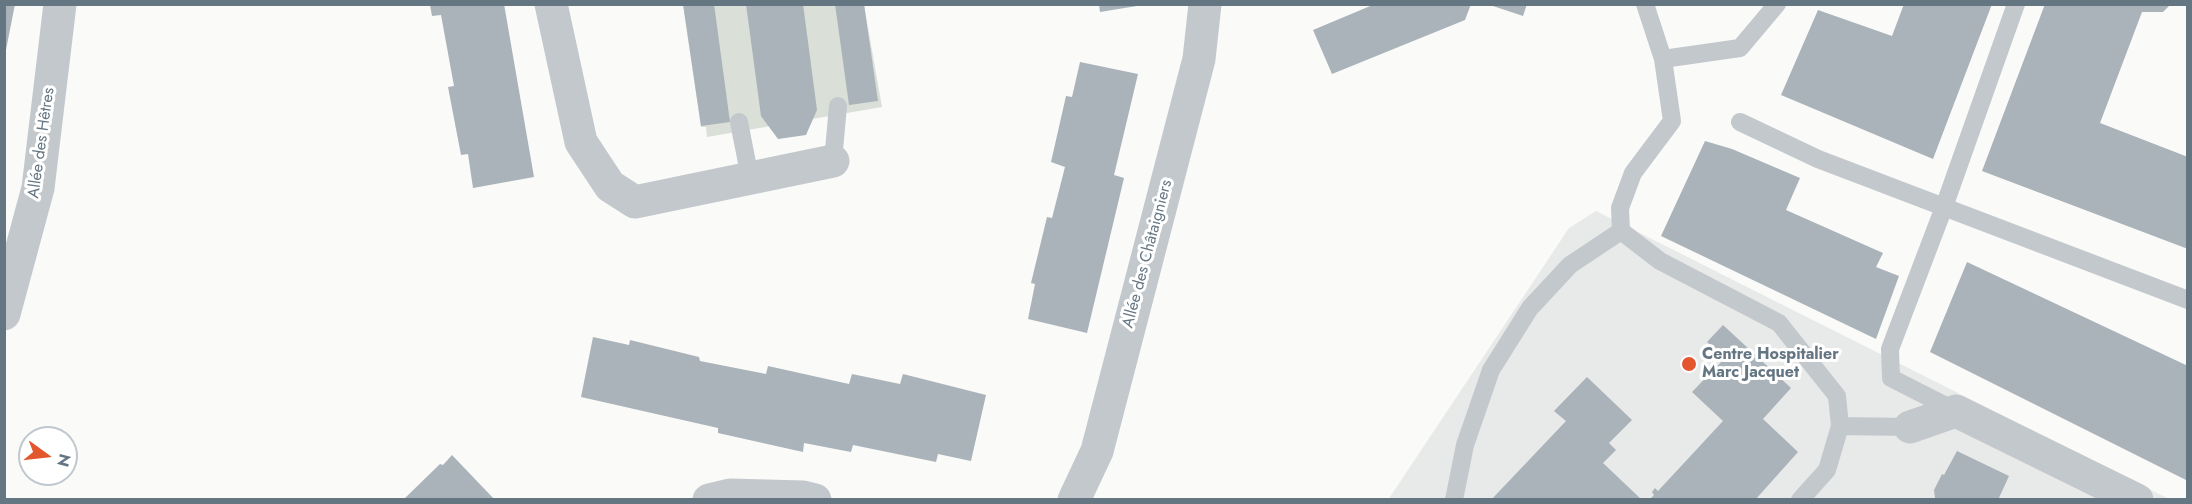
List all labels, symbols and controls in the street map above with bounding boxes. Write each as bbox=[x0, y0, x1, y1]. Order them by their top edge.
street label: Allée des Hêtres bbox=[25, 87, 59, 199]
street label: Allée des Châtaigniers bbox=[1119, 178, 1177, 330]
place label: Centre Hospitalier Marc Jacquet bbox=[1702, 345, 1839, 383]
marker: Centre Hospitalier Marc Jacquet bbox=[1680, 355, 1698, 373]
north arrow bbox=[18, 426, 78, 486]
text: N bbox=[51, 451, 77, 469]

